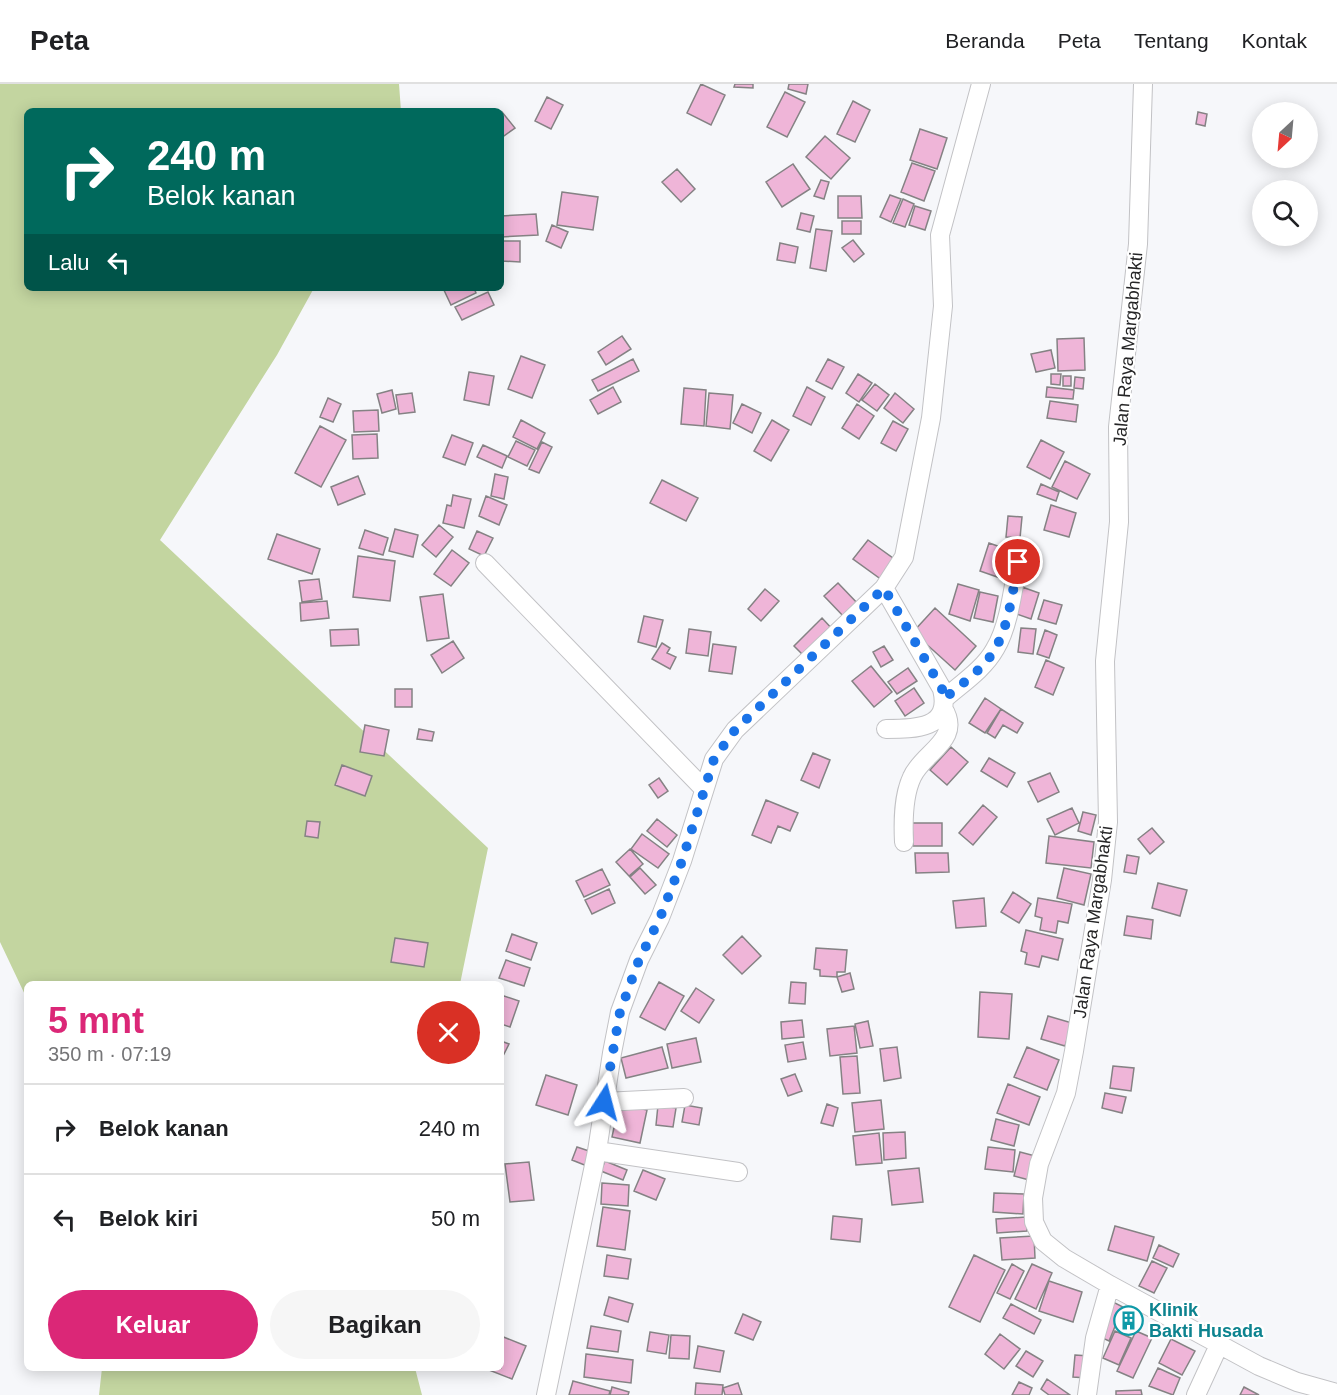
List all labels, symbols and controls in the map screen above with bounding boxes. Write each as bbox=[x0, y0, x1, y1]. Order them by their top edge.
text: Peta bbox=[30, 25, 89, 56]
text: Beranda bbox=[945, 29, 1025, 52]
text: Peta bbox=[1058, 29, 1101, 52]
text: Tentang bbox=[1134, 29, 1209, 52]
text: Kontak bbox=[1242, 29, 1307, 52]
north arrow bbox=[1252, 102, 1318, 168]
map controls bbox=[1252, 102, 1318, 246]
icon: right bbox=[48, 132, 126, 210]
text: 240 m bbox=[147, 132, 266, 179]
button: search bbox=[1252, 180, 1318, 246]
text: Belok kanan bbox=[147, 181, 296, 211]
icon: left bbox=[102, 246, 135, 279]
text: Lalu bbox=[48, 250, 90, 275]
street label: Jalan Raya Margabhakti bbox=[1110, 251, 1146, 447]
pin bbox=[992, 536, 1043, 587]
icon: arrive bbox=[1001, 545, 1034, 578]
street label: Jalan Raya Margabhakti bbox=[1070, 824, 1116, 1020]
text: 5 mnt bbox=[48, 1000, 144, 1041]
button: close bbox=[417, 1001, 480, 1064]
text: 350 m · 07:19 bbox=[48, 1043, 171, 1065]
position arrow bbox=[572, 1070, 636, 1134]
icon: right bbox=[48, 1113, 81, 1146]
text: Belok kanan bbox=[99, 1116, 229, 1141]
text: 240 m bbox=[419, 1116, 480, 1141]
icon: left bbox=[48, 1203, 81, 1236]
text: Belok kiri bbox=[99, 1206, 198, 1231]
text: 50 m bbox=[431, 1206, 480, 1231]
button: Keluar bbox=[48, 1290, 258, 1359]
button: Bagikan bbox=[270, 1290, 480, 1359]
place label: Klinik Bakti Husada bbox=[1149, 1300, 1264, 1341]
building icon: Klinik Bakti Husada bbox=[1112, 1304, 1144, 1336]

